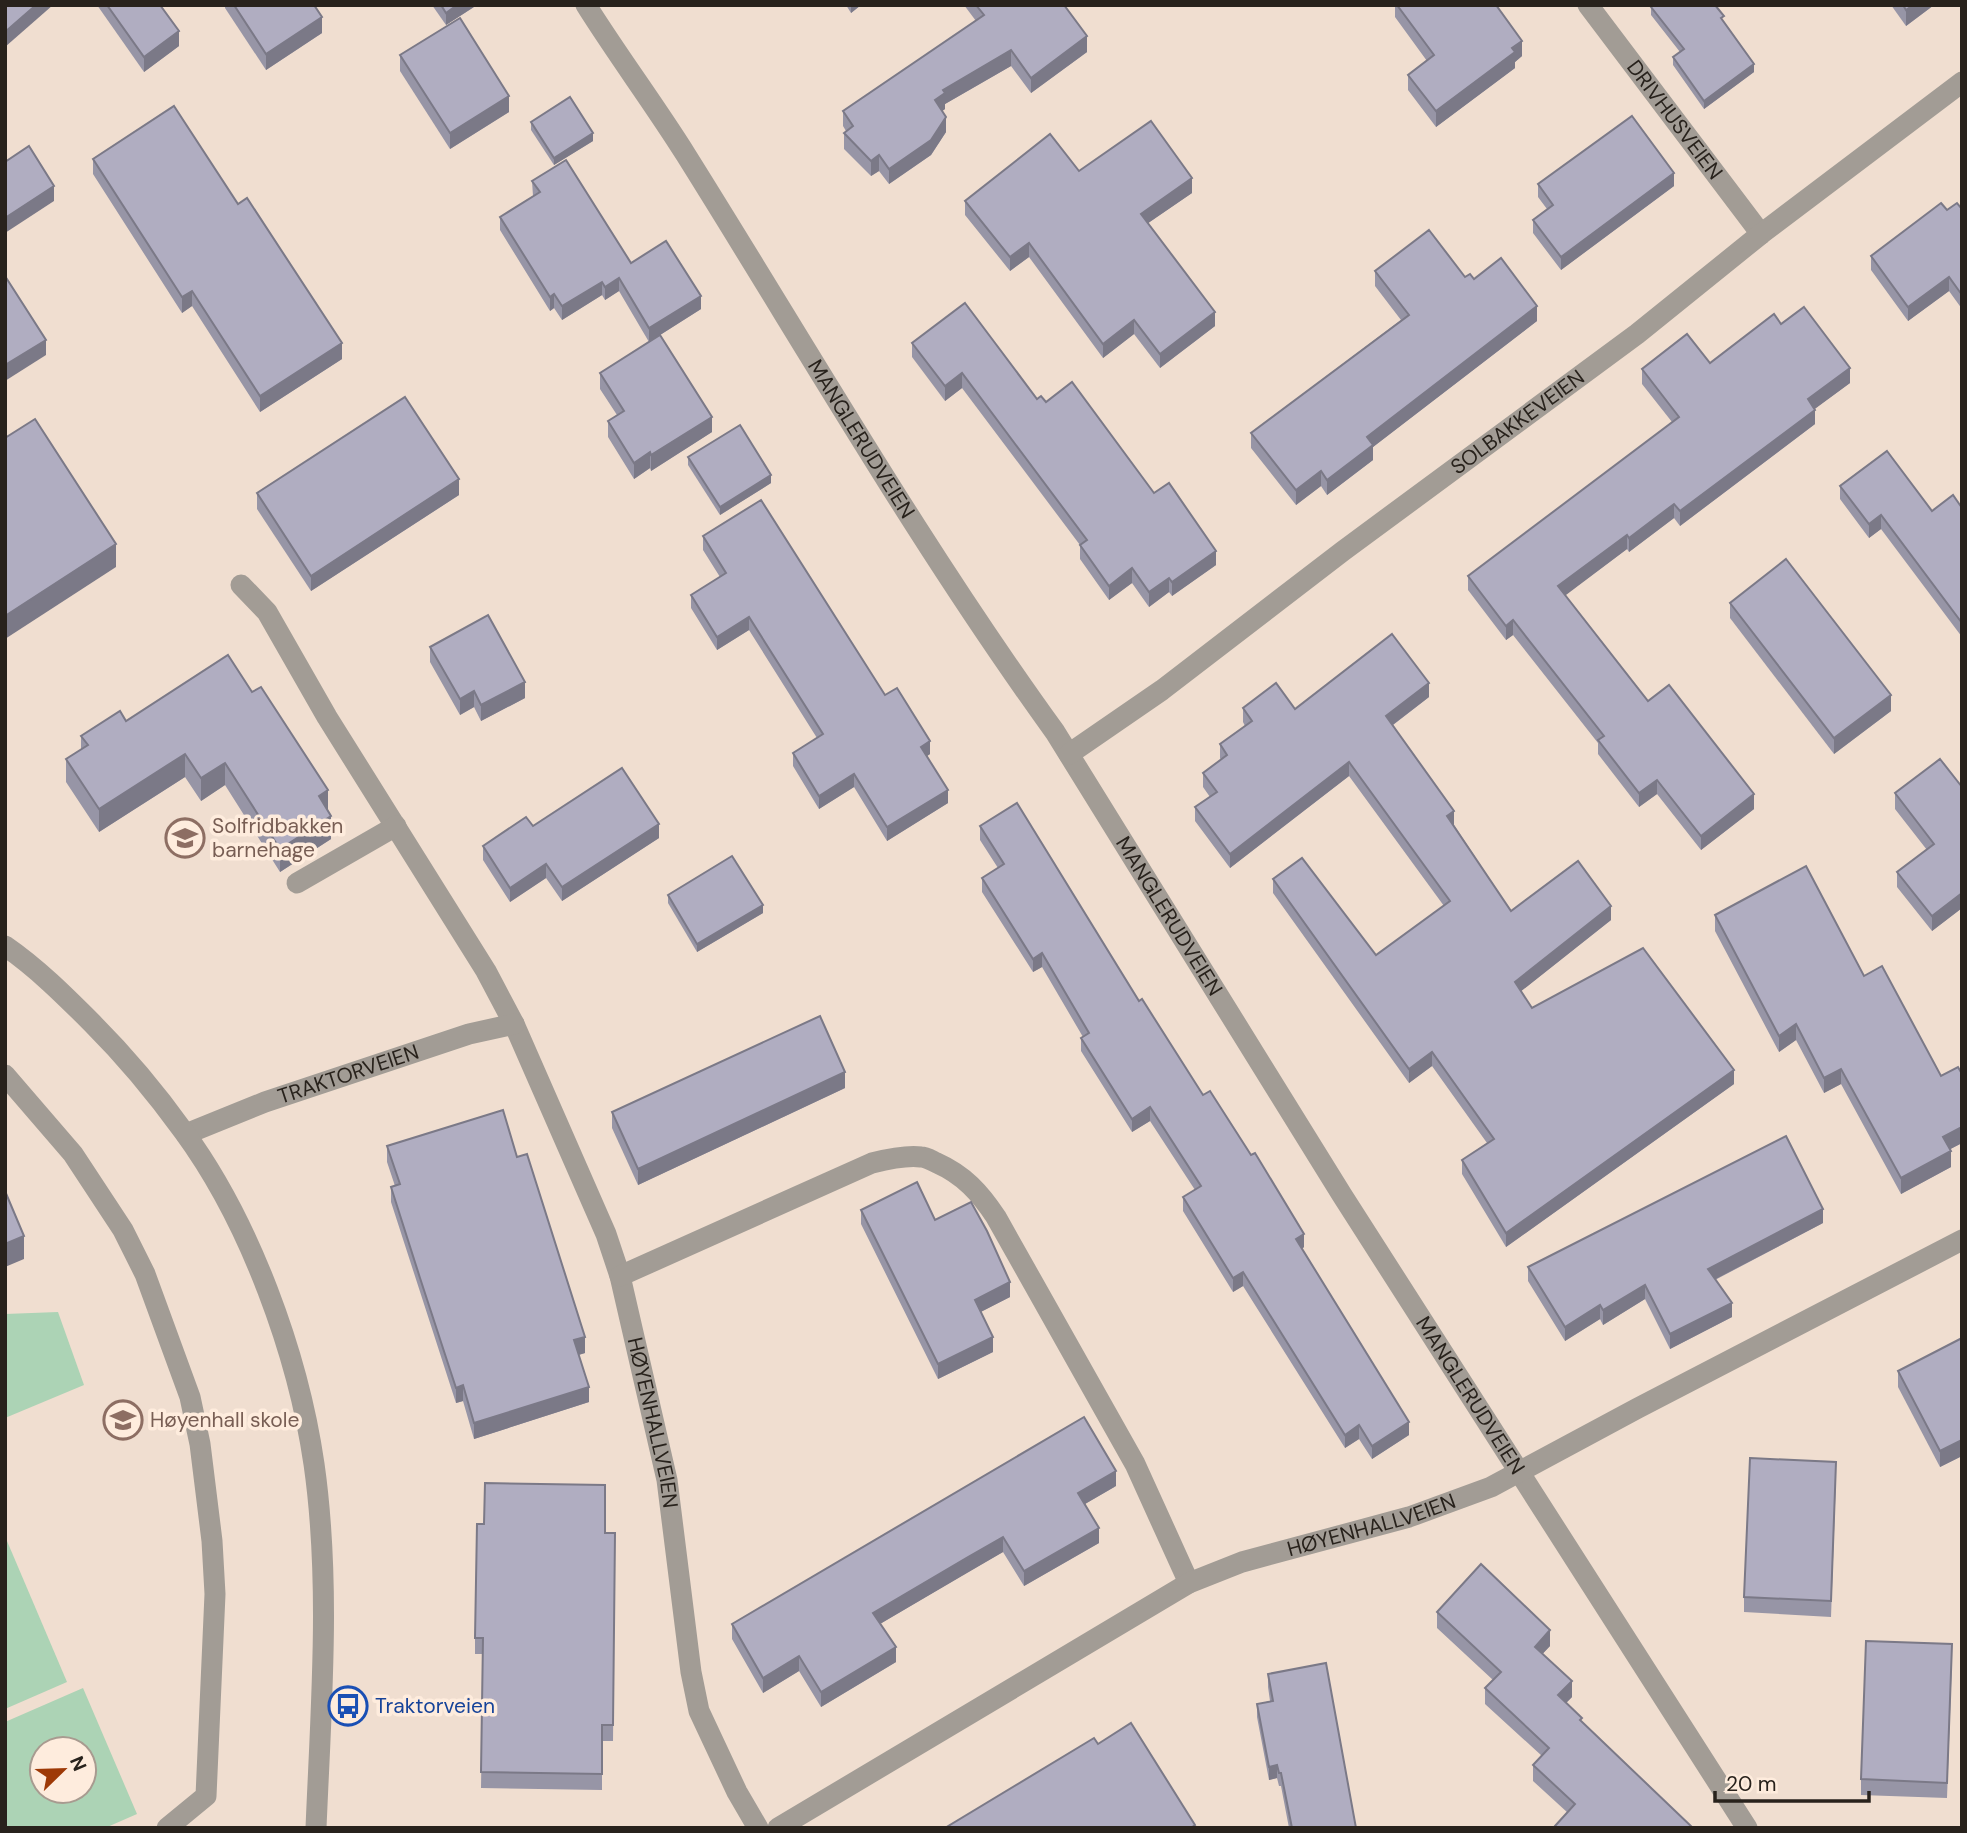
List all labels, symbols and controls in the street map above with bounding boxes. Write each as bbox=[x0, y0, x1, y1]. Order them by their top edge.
street label: DRIVHUSVEIEN bbox=[1621, 54, 1729, 185]
street label: MANGLERUDVEIEN bbox=[801, 354, 921, 524]
street label: SOLBAKKEVEIEN bbox=[1445, 364, 1590, 481]
place label: Solfridbakken barnehage bbox=[212, 812, 343, 864]
school or university icon: Solfridbakken barnehage bbox=[164, 817, 206, 859]
street label: MANGLERUDVEIEN bbox=[1109, 831, 1229, 1001]
street label: TRAKTORVEIEN bbox=[274, 1038, 422, 1111]
street label: MANGLERUDVEIEN bbox=[1409, 1311, 1531, 1480]
street label: HØYENHALLVEIEN bbox=[621, 1335, 684, 1510]
school or university icon: Høyenhall skole bbox=[102, 1399, 144, 1441]
place label: Høyenhall skole bbox=[150, 1406, 299, 1434]
street label: HØYENHALLVEIEN bbox=[1284, 1487, 1460, 1563]
bus stop icon: Traktorveien bbox=[327, 1685, 369, 1727]
place label: Traktorveien bbox=[375, 1692, 495, 1720]
north arrow bbox=[28, 1735, 98, 1805]
text: N bbox=[64, 1752, 92, 1775]
scale bar bbox=[1715, 1759, 1869, 1803]
text: 20 m bbox=[1726, 1770, 1777, 1798]

